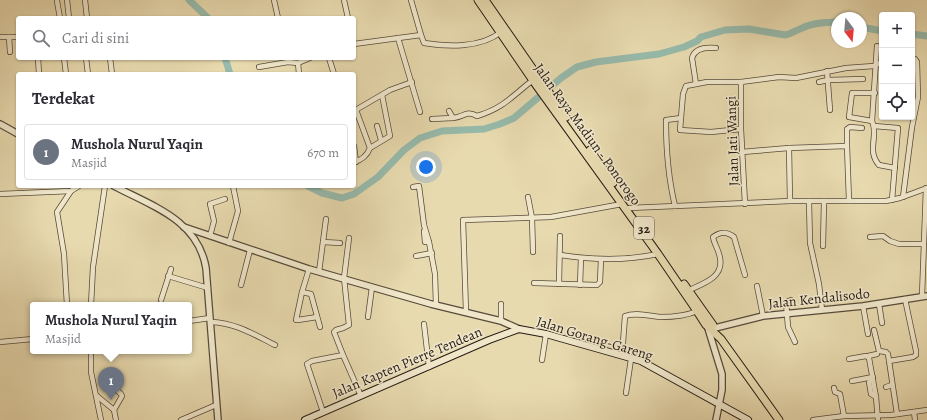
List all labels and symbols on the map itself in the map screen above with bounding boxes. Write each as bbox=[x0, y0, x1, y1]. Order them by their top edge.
north arrow bbox=[831, 12, 867, 48]
street label: Jalan Raya Madiun - Ponorogo bbox=[530, 60, 646, 209]
street label: Jalan Jati Wangi bbox=[721, 96, 744, 186]
your location bbox=[416, 157, 436, 177]
road number: 32 bbox=[634, 217, 654, 239]
street label: Jalan Kendalisodo bbox=[767, 284, 871, 313]
street label: Jalan Gorang-Gareng bbox=[534, 312, 655, 365]
street label: Jalan Kapten Pierre Tendean bbox=[329, 322, 485, 403]
pin: 1 bbox=[98, 367, 124, 400]

